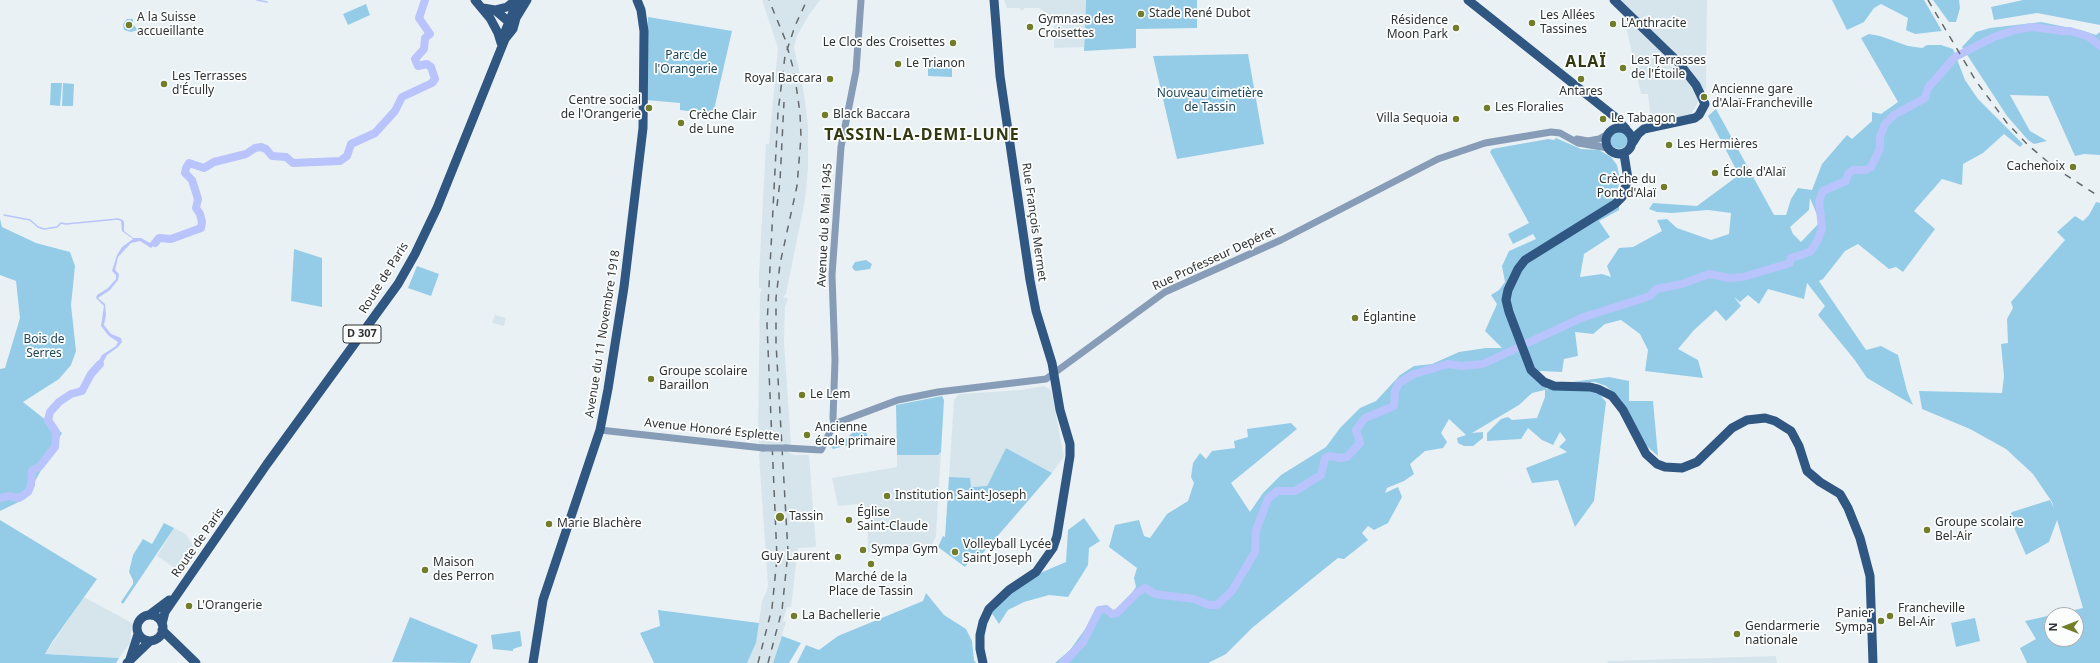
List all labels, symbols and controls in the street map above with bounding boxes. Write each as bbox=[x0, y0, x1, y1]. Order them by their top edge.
place label: Stade René Dubot bbox=[1149, 7, 1251, 21]
marker: Stade René Dubot bbox=[1136, 9, 1146, 19]
place label: Les Allées Tassines bbox=[1540, 9, 1595, 37]
place label: A la Suisse accueillante bbox=[137, 11, 204, 39]
place label: Gymnase des Croisettes bbox=[1038, 13, 1114, 41]
place label: Résidence Moon Park bbox=[1387, 14, 1448, 42]
place label: L'Anthracite bbox=[1621, 17, 1686, 31]
marker: Les Allées Tassines bbox=[1527, 18, 1537, 28]
marker: L'Anthracite bbox=[1608, 19, 1618, 29]
marker: A la Suisse accueillante bbox=[124, 20, 134, 30]
marker: Gymnase des Croisettes bbox=[1025, 22, 1035, 32]
marker: Résidence Moon Park bbox=[1451, 23, 1461, 33]
place label: Le Clos des Croisettes bbox=[823, 36, 945, 50]
marker: Le Clos des Croisettes bbox=[948, 38, 958, 48]
park label: Parc de l'Orangerie bbox=[655, 49, 717, 77]
district label: ALAÏ bbox=[1565, 52, 1607, 72]
place label: Les Terrasses de l'Étoile bbox=[1631, 54, 1706, 82]
place label: Le Trianon bbox=[906, 57, 965, 71]
marker: Le Trianon bbox=[893, 59, 903, 69]
marker: Les Terrasses de l'Étoile bbox=[1618, 63, 1628, 73]
place label: Les Terrasses d'Écully bbox=[172, 70, 247, 98]
place label: Royal Baccara bbox=[744, 72, 822, 86]
marker: Royal Baccara bbox=[825, 74, 835, 84]
marker: Antares bbox=[1576, 74, 1586, 84]
marker: Les Terrasses d'Écully bbox=[159, 79, 169, 89]
place label: Ancienne gare d'Alaï-Francheville bbox=[1712, 83, 1813, 111]
place label: Antares bbox=[1559, 85, 1603, 99]
park label: Nouveau cimetière de Tassin bbox=[1157, 87, 1263, 115]
marker: Ancienne gare d'Alaï-Francheville bbox=[1699, 92, 1709, 102]
place label: Centre social de l'Orangerie bbox=[561, 94, 641, 122]
place label: Les Floralies bbox=[1495, 101, 1564, 115]
marker: Centre social de l'Orangerie bbox=[644, 103, 654, 113]
marker: Les Floralies bbox=[1482, 103, 1492, 113]
place label: Black Baccara bbox=[833, 108, 910, 122]
place label: Crèche Clair de Lune bbox=[689, 109, 757, 137]
marker: Black Baccara bbox=[820, 110, 830, 120]
place label: Villa Sequoia bbox=[1376, 112, 1448, 126]
place label: Le Tabagon bbox=[1611, 112, 1676, 126]
marker: Villa Sequoia bbox=[1451, 114, 1461, 124]
marker: Le Tabagon bbox=[1598, 114, 1608, 124]
marker: Crèche Clair de Lune bbox=[676, 118, 686, 128]
district label: TASSIN-LA-DEMI-LUNE bbox=[824, 125, 1020, 145]
place label: Les Hermières bbox=[1677, 138, 1758, 152]
marker: Les Hermières bbox=[1664, 140, 1674, 150]
place label: Cachenoix bbox=[2007, 160, 2065, 174]
street label: Avenue du 8 Mai 1945 bbox=[815, 162, 835, 288]
street label: Rue François Mermet bbox=[1019, 162, 1049, 282]
marker: Cachenoix bbox=[2068, 162, 2078, 172]
place label: École d'Alaï bbox=[1723, 166, 1786, 180]
marker: École d'Alaï bbox=[1710, 168, 1720, 178]
place label: Crèche du Pont d'Alaï bbox=[1597, 173, 1656, 201]
marker: Crèche du Pont d'Alaï bbox=[1659, 182, 1669, 192]
street label: Rue Professeur Depéret bbox=[1150, 224, 1278, 294]
street label: Route de Paris bbox=[356, 240, 412, 316]
street label: Avenue du 11 Novembre 1918 bbox=[583, 249, 623, 419]
place label: Églantine bbox=[1363, 311, 1416, 325]
marker: Églantine bbox=[1350, 313, 1360, 323]
road number: D 307 bbox=[343, 325, 381, 343]
park label: Bois de Serres bbox=[23, 333, 65, 361]
place label: Groupe scolaire Baraillon bbox=[659, 365, 748, 393]
marker: Groupe scolaire Baraillon bbox=[646, 374, 656, 384]
place label: Le Lem bbox=[810, 388, 850, 402]
marker: Le Lem bbox=[797, 390, 807, 400]
street label: Avenue Honoré Esplette bbox=[644, 416, 780, 444]
place label: Ancienne école primaire bbox=[815, 421, 896, 449]
marker: Ancienne école primaire bbox=[802, 430, 812, 440]
place label: Institution Saint-Joseph bbox=[895, 489, 1027, 503]
marker: Institution Saint-Joseph bbox=[882, 491, 892, 501]
street label: Route de Paris bbox=[169, 506, 227, 580]
place label: Église Saint-Claude bbox=[857, 506, 928, 534]
place label: Tassin bbox=[789, 510, 823, 524]
marker: Tassin bbox=[774, 511, 786, 523]
marker: Église Saint-Claude bbox=[844, 515, 854, 525]
place label: Groupe scolaire Bel-Air bbox=[1935, 516, 2024, 544]
place label: Marie Blachère bbox=[557, 517, 642, 531]
marker: Marie Blachère bbox=[544, 519, 554, 529]
marker: Groupe scolaire Bel-Air bbox=[1922, 525, 1932, 535]
place label: Volleyball Lycée Saint Joseph bbox=[963, 538, 1051, 566]
place label: Sympa Gym bbox=[871, 543, 938, 557]
marker: Sympa Gym bbox=[858, 545, 868, 555]
marker: Volleyball Lycée Saint Joseph bbox=[950, 547, 960, 557]
place label: Guy Laurent bbox=[761, 550, 830, 564]
marker: Guy Laurent bbox=[833, 552, 843, 562]
place label: Maison des Perron bbox=[433, 556, 494, 584]
marker: Marché de la Place de Tassin bbox=[866, 559, 876, 569]
marker: Maison des Perron bbox=[420, 565, 430, 575]
place label: Marché de la Place de Tassin bbox=[829, 571, 913, 599]
place label: L'Orangerie bbox=[197, 599, 262, 613]
marker: L'Orangerie bbox=[184, 601, 194, 611]
place label: Francheville Bel-Air bbox=[1898, 602, 1965, 630]
place label: Panier Sympa bbox=[1835, 607, 1873, 635]
north arrow bbox=[2044, 607, 2084, 647]
place label: La Bachellerie bbox=[802, 609, 880, 623]
marker: La Bachellerie bbox=[789, 611, 799, 621]
marker: Francheville Bel-Air bbox=[1885, 611, 1895, 621]
marker: Panier Sympa bbox=[1876, 616, 1886, 626]
place label: Gendarmerie nationale bbox=[1745, 620, 1820, 648]
text: N bbox=[2045, 623, 2060, 631]
marker: Gendarmerie nationale bbox=[1732, 629, 1742, 639]

